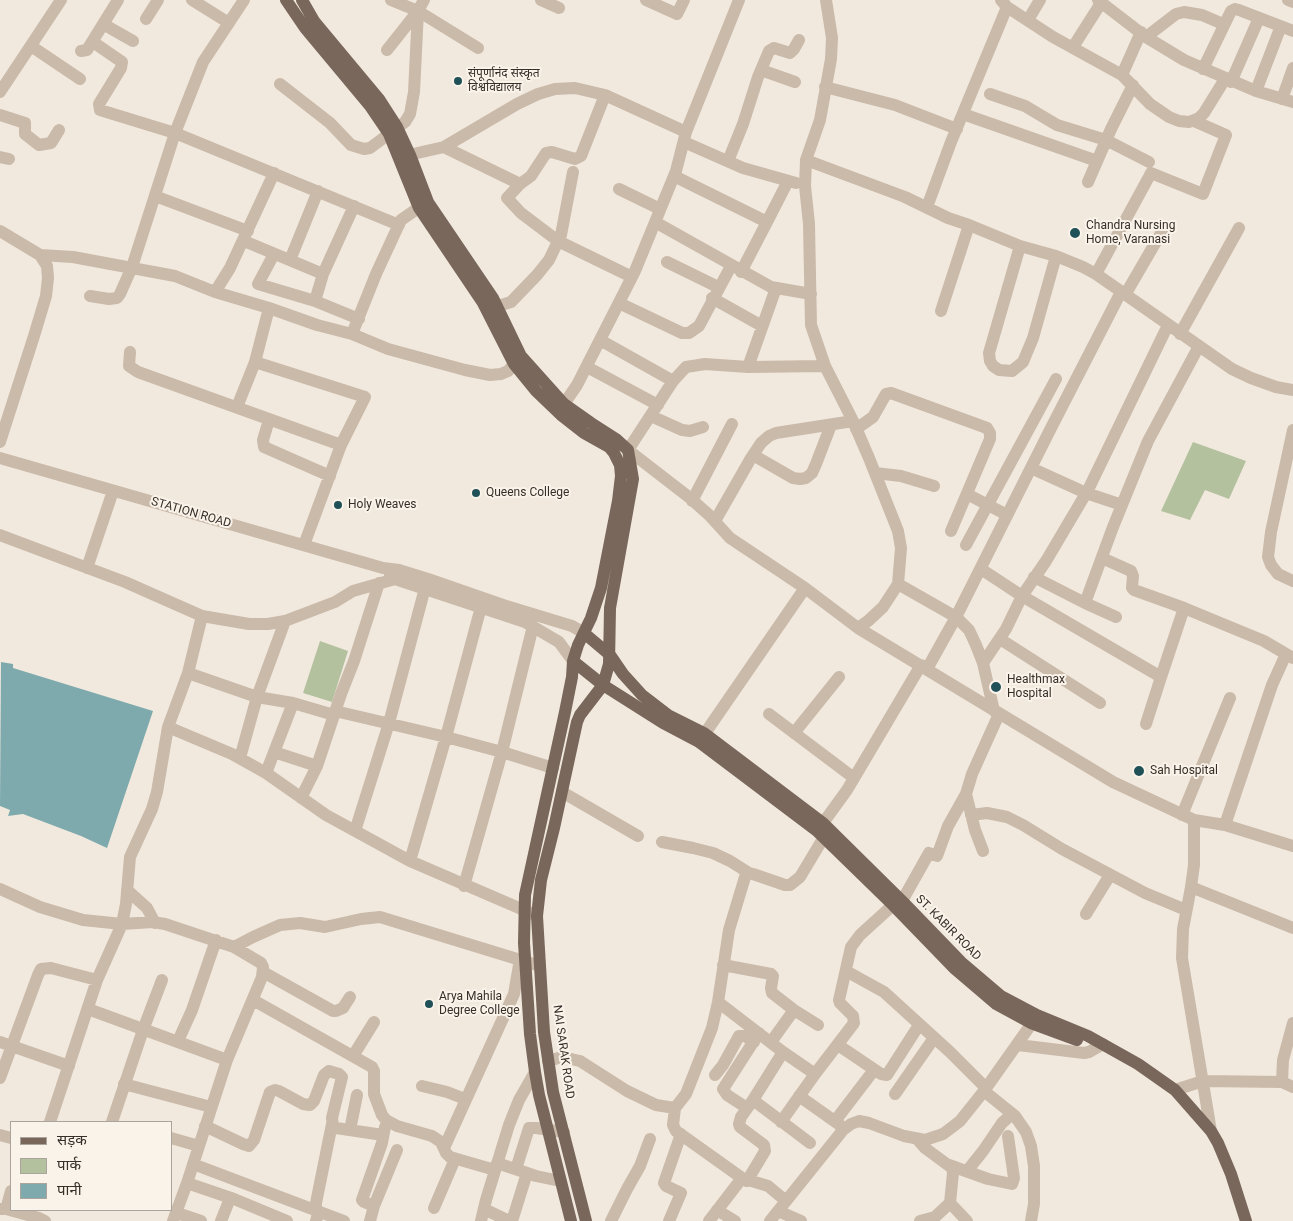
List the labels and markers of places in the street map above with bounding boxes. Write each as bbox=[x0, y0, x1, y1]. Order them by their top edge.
place label: संपूर्णानंद संस्कृत विश्वविद्यालय bbox=[468, 67, 540, 95]
marker: संपूर्णानंद संस्कृत विश्वविद्यालय bbox=[452, 75, 464, 87]
place label: Chandra Nursing Home, Varanasi bbox=[1086, 219, 1175, 247]
marker: Chandra Nursing Home, Varanasi bbox=[1068, 226, 1082, 240]
place label: Queens College bbox=[486, 486, 569, 500]
marker: Queens College bbox=[470, 487, 482, 499]
place label: Holy Weaves bbox=[348, 498, 417, 512]
marker: Holy Weaves bbox=[332, 499, 344, 511]
place label: Healthmax Hospital bbox=[1007, 673, 1065, 701]
marker: Healthmax Hospital bbox=[989, 680, 1003, 694]
marker: Sah Hospital bbox=[1132, 764, 1146, 778]
place label: Sah Hospital bbox=[1150, 764, 1218, 778]
place label: Arya Mahila Degree College bbox=[439, 990, 520, 1018]
marker: Arya Mahila Degree College bbox=[423, 998, 435, 1010]

